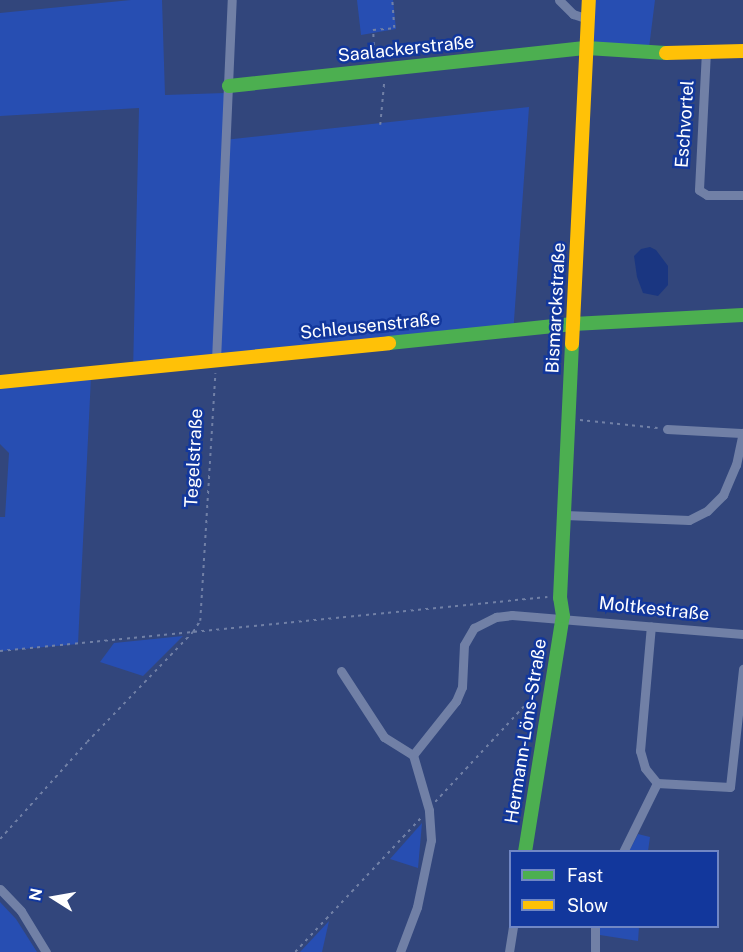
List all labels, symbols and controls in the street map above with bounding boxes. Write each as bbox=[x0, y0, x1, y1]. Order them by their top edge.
street label: Saalackerstraße bbox=[337, 31, 475, 67]
street label: Eschvortel bbox=[671, 79, 699, 169]
street label: Bismarckstraße bbox=[542, 242, 570, 374]
street label: Schleusenstraße bbox=[299, 308, 441, 344]
street label: Tegelstraße bbox=[181, 408, 207, 508]
street label: Moltkestraße bbox=[598, 592, 710, 626]
street label: Hermann-Löns-Straße bbox=[501, 637, 551, 825]
legend bbox=[509, 850, 719, 928]
text: Fast bbox=[567, 865, 603, 886]
north arrow bbox=[24, 868, 84, 928]
text: N bbox=[25, 887, 46, 902]
text: Slow bbox=[567, 895, 608, 916]

